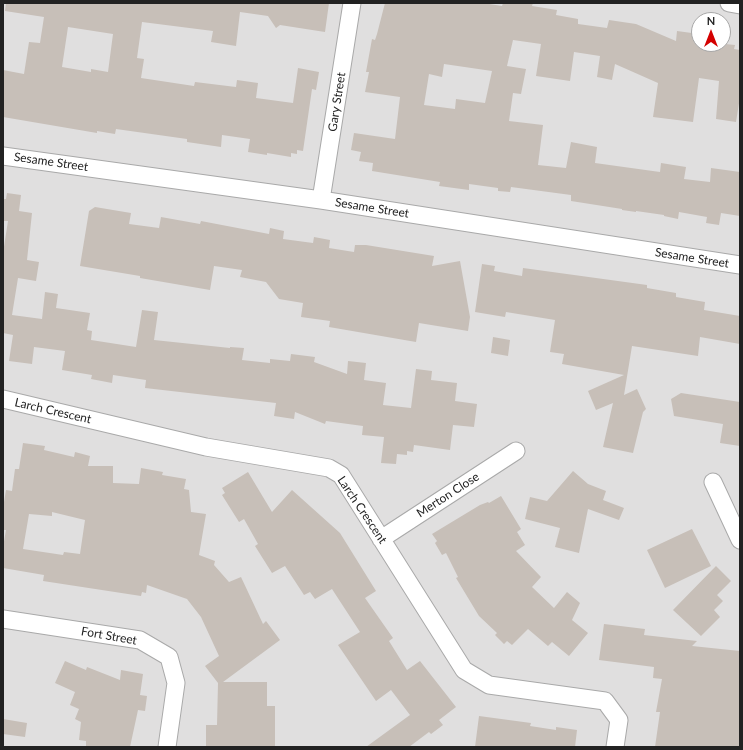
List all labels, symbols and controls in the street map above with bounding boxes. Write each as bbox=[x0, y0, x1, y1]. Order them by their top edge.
north arrow bbox=[691, 12, 731, 52]
text: N bbox=[707, 14, 715, 27]
street label: Gary Street bbox=[325, 71, 349, 133]
street label: Sesame Street bbox=[13, 150, 89, 174]
street label: Sesame Street bbox=[334, 195, 410, 221]
street label: Sesame Street bbox=[654, 245, 730, 271]
street label: Larch Crescent bbox=[13, 395, 93, 427]
street label: Merton Close bbox=[414, 469, 482, 521]
street label: Larch Crescent bbox=[334, 474, 390, 546]
street label: Fort Street bbox=[80, 624, 138, 648]

